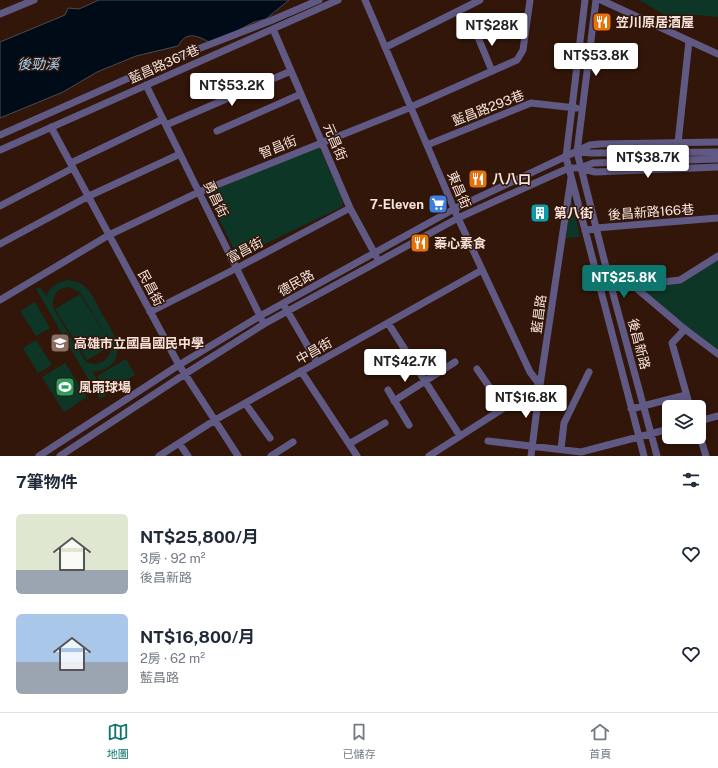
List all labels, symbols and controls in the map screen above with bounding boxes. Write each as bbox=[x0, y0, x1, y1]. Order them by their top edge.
restaurant icon: 笠川原居酒屋 bbox=[591, 11, 613, 33]
pin: NT$28K bbox=[459, 13, 525, 47]
place label: 笠川原居酒屋 bbox=[616, 15, 694, 30]
text: NT$28K bbox=[465, 18, 519, 33]
street label: 藍昌路367巷 bbox=[126, 42, 202, 86]
pin: NT$53.8K bbox=[555, 43, 637, 77]
text: NT$53.8K bbox=[563, 48, 629, 63]
water label: 後勁溪 bbox=[17, 56, 61, 72]
pin: NT$53.2K bbox=[191, 73, 273, 107]
text: NT$53.2K bbox=[199, 78, 265, 93]
street label: 藍昌路293巷 bbox=[450, 87, 526, 129]
street label: 元昌街 bbox=[320, 121, 350, 163]
street label: 智昌街 bbox=[257, 133, 299, 161]
pin: NT$38.7K bbox=[607, 145, 689, 179]
text: NT$38.7K bbox=[616, 150, 680, 165]
restaurant icon: 八八口 bbox=[467, 168, 489, 190]
street label: 東昌街 bbox=[444, 169, 474, 211]
place label: 八八口 bbox=[492, 172, 531, 187]
street label: 勇昌街 bbox=[201, 178, 231, 220]
supermarket icon: 7-Eleven bbox=[427, 193, 449, 215]
place label: 7-Eleven bbox=[370, 197, 424, 212]
building icon: 第八街 bbox=[529, 202, 551, 224]
street label: 後昌新路166巷 bbox=[607, 202, 695, 222]
place label: 第八街 bbox=[554, 206, 593, 221]
restaurant icon: 蓁心素食 bbox=[409, 232, 431, 254]
street label: 富昌街 bbox=[224, 234, 266, 266]
place label: 蓁心素食 bbox=[434, 236, 486, 251]
pin: NT$25.8K bbox=[583, 265, 665, 299]
street label: 民昌街 bbox=[135, 267, 167, 309]
street label: 德民路 bbox=[275, 267, 317, 299]
text: NT$25.8K bbox=[591, 270, 657, 285]
street label: 藍昌路 bbox=[529, 294, 549, 334]
street label: 後昌新路 bbox=[625, 317, 653, 371]
school or university icon: 高雄市立國昌國民中學 bbox=[49, 332, 71, 354]
street label: 中昌街 bbox=[293, 335, 335, 367]
place label: 高雄市立國昌國民中學 bbox=[74, 336, 204, 351]
pin: NT$42.7K bbox=[364, 349, 446, 383]
text: NT$42.7K bbox=[373, 354, 437, 369]
sports icon: 風雨球場 bbox=[54, 376, 76, 398]
place label: 風雨球場 bbox=[79, 380, 131, 395]
pin: NT$16.8K bbox=[485, 385, 567, 419]
text: NT$16.8K bbox=[495, 390, 557, 405]
map controls bbox=[662, 400, 706, 444]
button: layers bbox=[662, 400, 706, 444]
icon: filters bbox=[680, 469, 702, 491]
text: 7筆物件 bbox=[16, 472, 78, 492]
text: NT$25,800/月 bbox=[140, 527, 259, 547]
icon: home bbox=[48, 530, 96, 578]
icon: heart bbox=[680, 543, 702, 565]
text: 3房 · 92 m² bbox=[140, 551, 205, 566]
text: 後昌新路 bbox=[140, 570, 192, 585]
text: NT$16,800/月 bbox=[140, 627, 255, 647]
icon: home bbox=[48, 630, 96, 678]
icon: heart bbox=[680, 643, 702, 665]
text: 2房 · 62 m² bbox=[140, 651, 205, 666]
text: 藍昌路 bbox=[140, 670, 179, 685]
tab: 地圖 bbox=[107, 721, 129, 761]
tab: 已儲存 bbox=[342, 721, 375, 761]
tab: 首頁 bbox=[589, 721, 611, 761]

